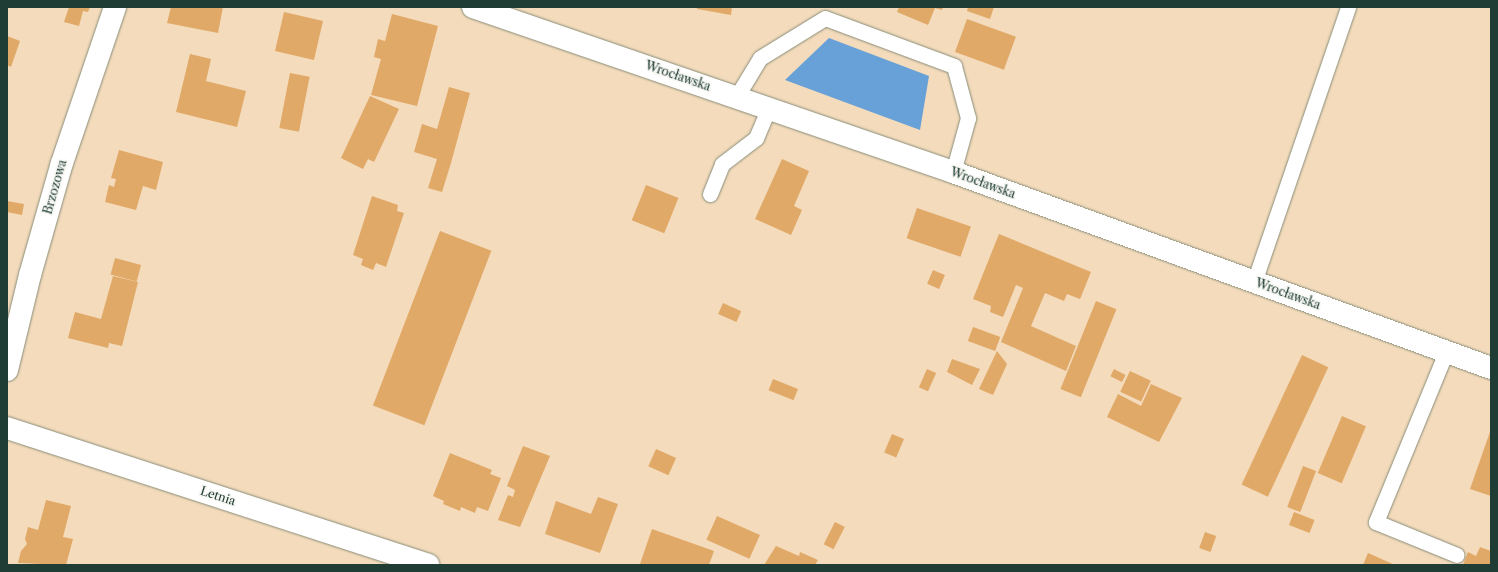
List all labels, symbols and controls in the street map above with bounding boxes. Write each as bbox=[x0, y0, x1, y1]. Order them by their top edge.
street label: Wrocławska bbox=[643, 58, 713, 94]
street label: Brzozowa bbox=[40, 158, 70, 216]
street label: Wrocławska bbox=[948, 165, 1018, 201]
street label: Wrocławska bbox=[1253, 276, 1323, 312]
street label: Letnia bbox=[199, 484, 237, 508]

